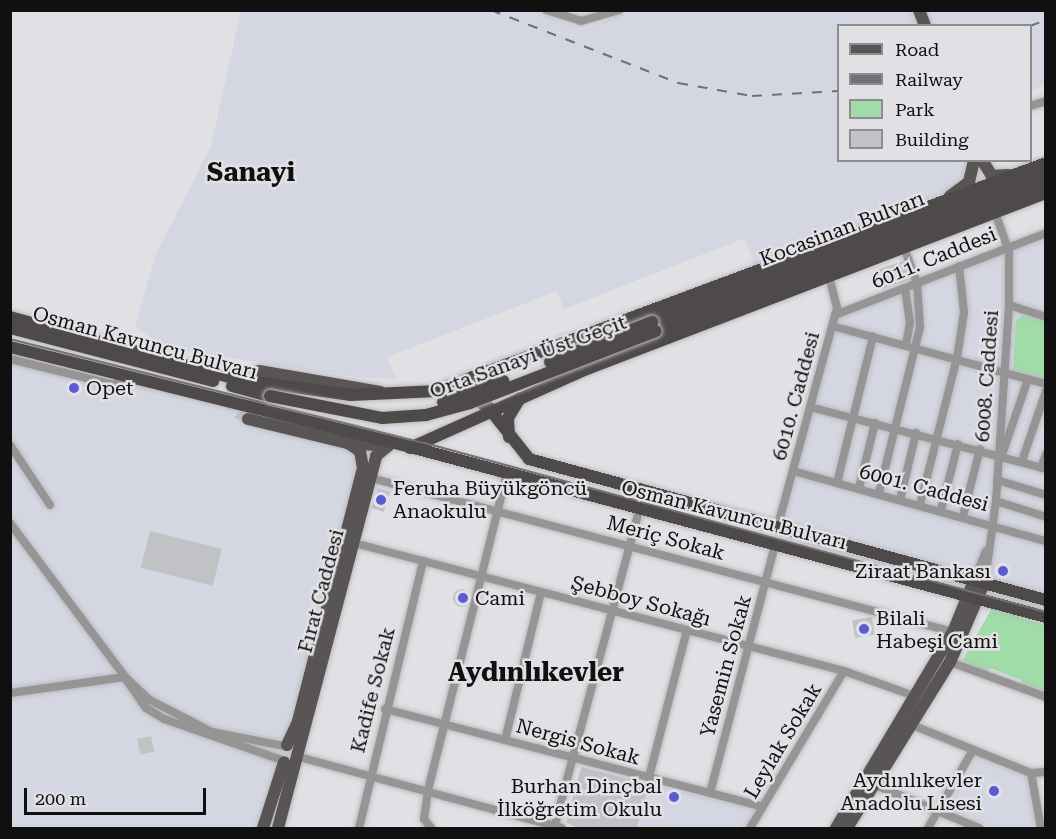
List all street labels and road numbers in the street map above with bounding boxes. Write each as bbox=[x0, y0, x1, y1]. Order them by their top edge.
street label: Kocasinan Bulvarı bbox=[756, 187, 928, 271]
street label: 6011. Caddesi bbox=[868, 222, 1000, 294]
street label: Osman Kavuncu Bulvarı bbox=[30, 301, 260, 385]
street label: 6008. Caddesi bbox=[970, 309, 1004, 443]
street label: Orta Sanayi Üst Geçit bbox=[426, 310, 630, 404]
street label: 6010. Caddesi bbox=[767, 329, 825, 463]
street label: 6001. Caddesi bbox=[857, 459, 991, 517]
street label: Osman Kavuncu Bulvarı bbox=[619, 475, 849, 555]
street label: Meriç Sokak bbox=[604, 511, 728, 565]
street label: Fırat Caddesi bbox=[293, 527, 349, 655]
street label: Şebboy Sokağı bbox=[568, 571, 714, 631]
street label: Yasemin Sokak bbox=[695, 592, 757, 740]
street label: Kadife Sokak bbox=[346, 625, 400, 755]
street label: Leylak Sokak bbox=[739, 679, 827, 803]
street label: Nergis Sokak bbox=[513, 714, 643, 770]

